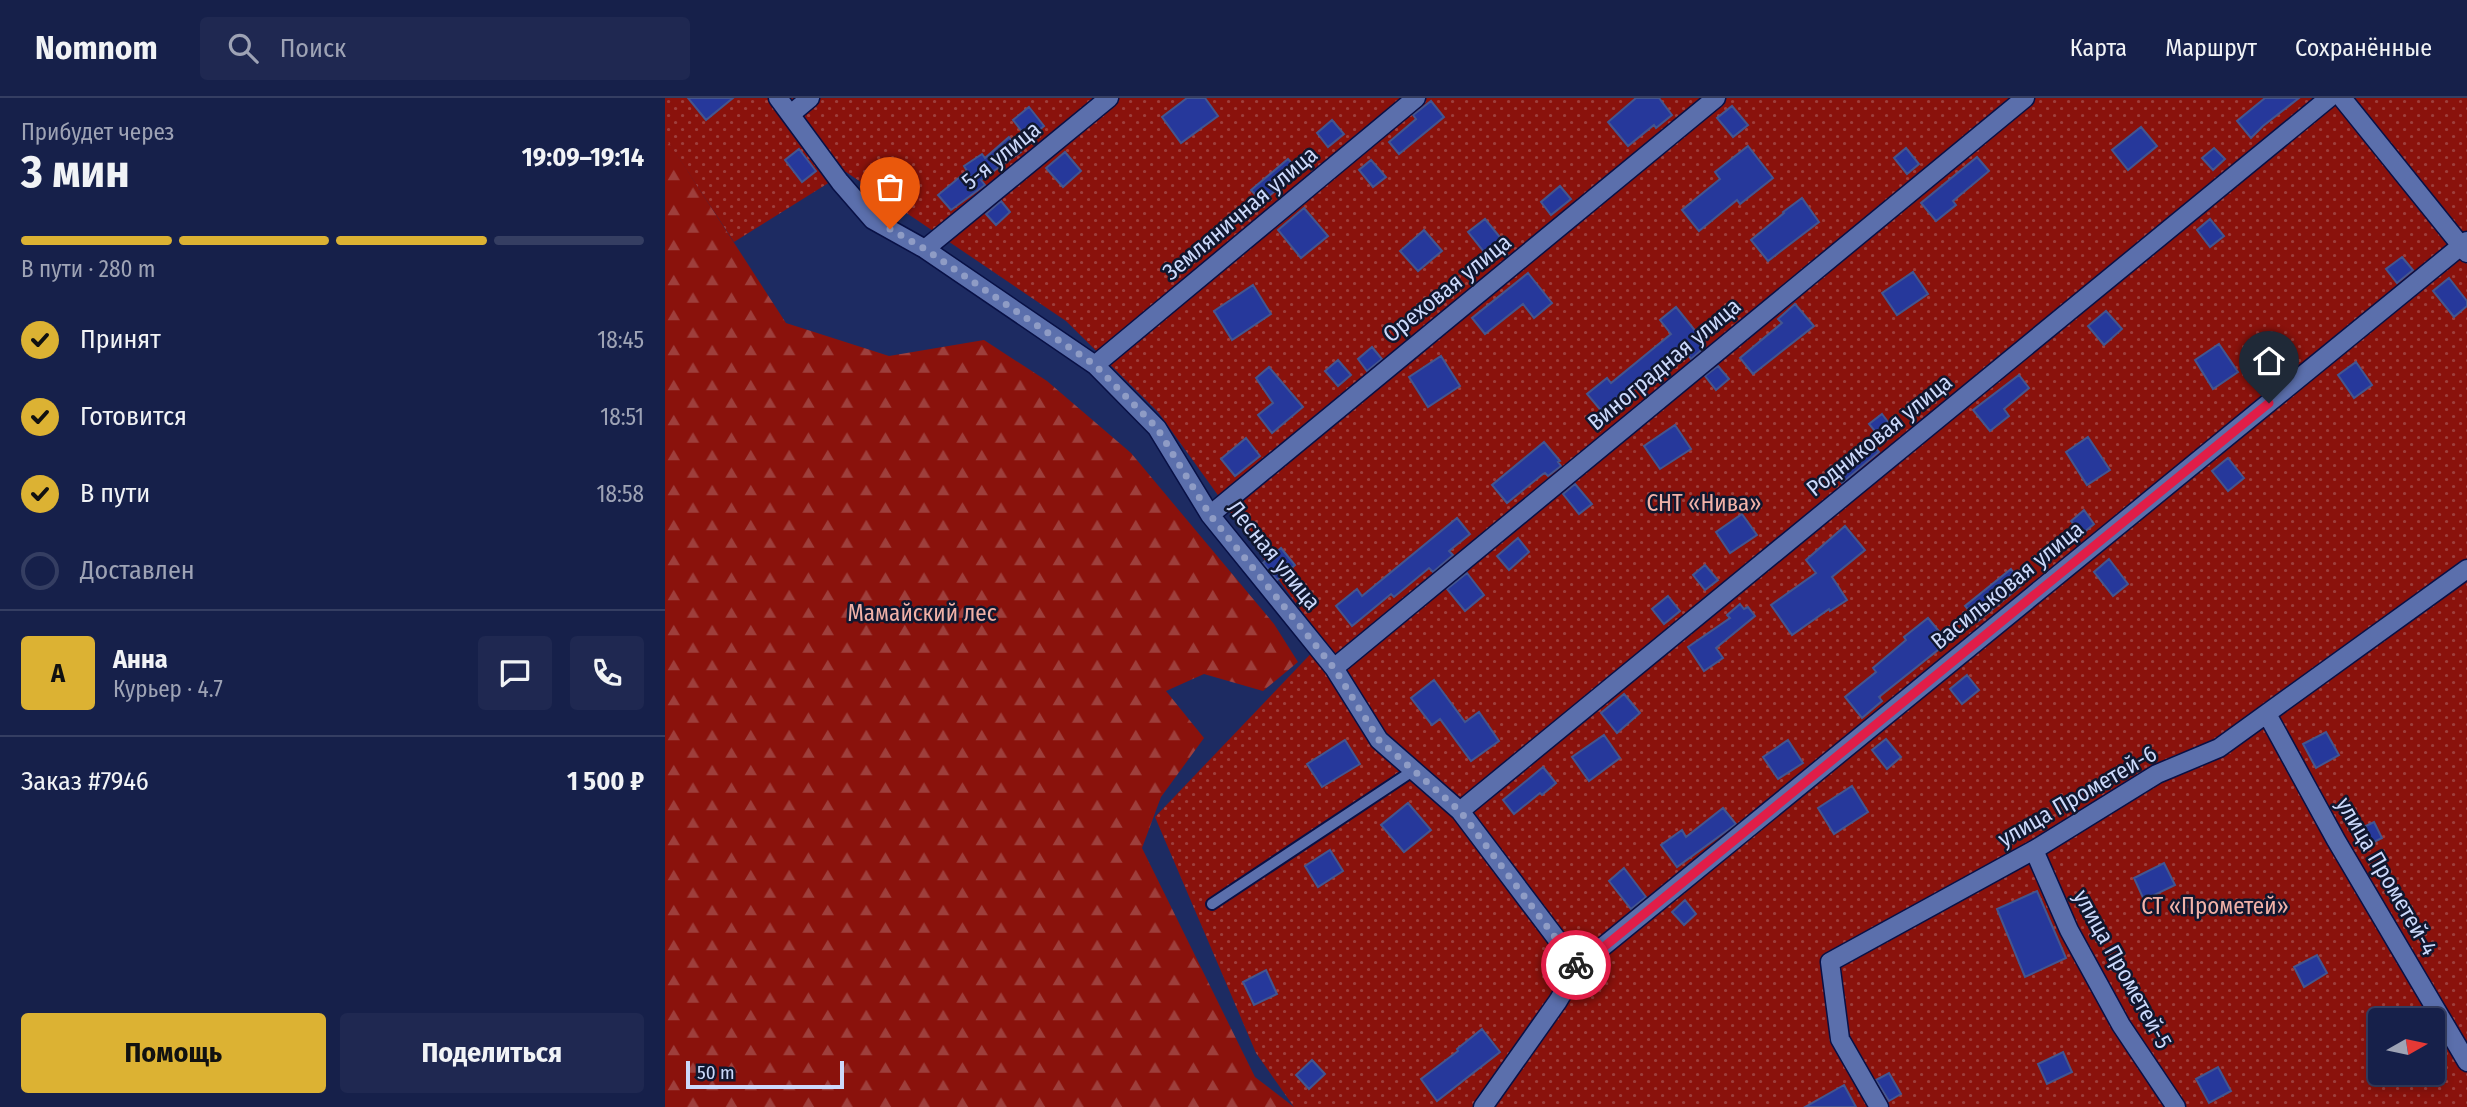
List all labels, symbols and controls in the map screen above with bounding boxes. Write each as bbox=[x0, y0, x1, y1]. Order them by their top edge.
search box bbox=[200, 17, 690, 80]
text: Nomnom bbox=[35, 28, 158, 68]
icon: search bbox=[224, 29, 262, 67]
text: Поиск bbox=[280, 33, 346, 64]
text: Карта bbox=[2070, 34, 2127, 62]
text: Маршрут bbox=[2165, 34, 2257, 62]
text: Сохранённые bbox=[2295, 34, 2432, 62]
street label: 5-я улица bbox=[956, 115, 1046, 195]
text: Прибудет через bbox=[21, 118, 174, 146]
street label: Земляничная улица bbox=[1157, 140, 1323, 286]
text: 19:09–19:14 bbox=[522, 142, 644, 173]
text: 3 мин bbox=[21, 144, 130, 199]
pin bbox=[860, 157, 920, 229]
icon: bag bbox=[871, 168, 909, 206]
street label: Ореховая улица bbox=[1377, 228, 1517, 348]
text: В пути · 280 m bbox=[21, 255, 156, 283]
street label: Виноградная улица bbox=[1582, 292, 1746, 436]
icon: check bbox=[21, 321, 59, 359]
text: Принят bbox=[80, 324, 161, 355]
text: 18:45 bbox=[597, 326, 644, 354]
pin bbox=[2239, 331, 2299, 403]
icon: home bbox=[2250, 342, 2288, 380]
street label: Родниковая улица bbox=[1801, 368, 1957, 502]
icon: check bbox=[21, 398, 59, 436]
text: Готовится bbox=[80, 401, 187, 432]
text: 18:51 bbox=[600, 403, 644, 431]
icon: check bbox=[21, 475, 59, 513]
text: В пути bbox=[80, 478, 150, 509]
text: 18:58 bbox=[597, 480, 644, 508]
park label: СНТ «Нива» bbox=[1646, 489, 1762, 517]
street label: Лесная улица bbox=[1221, 495, 1327, 615]
street label: Васильковая улица bbox=[1925, 515, 2089, 655]
text: Доставлен bbox=[80, 555, 195, 586]
park label: Мамайский лес bbox=[848, 599, 997, 627]
button: chat bbox=[478, 636, 552, 710]
button: phone bbox=[570, 636, 644, 710]
text: Анна bbox=[113, 644, 168, 675]
text: А bbox=[51, 658, 65, 689]
text: Курьер · 4.7 bbox=[113, 675, 223, 703]
street label: улица Прометей-6 bbox=[1993, 739, 2161, 853]
text: Заказ #7946 bbox=[21, 766, 149, 797]
text: 1 500 ₽ bbox=[567, 766, 644, 797]
street label: улица Прометей-4 bbox=[2330, 792, 2444, 960]
street label: улица Прометей-5 bbox=[2068, 885, 2178, 1053]
park label: СТ «Прометей» bbox=[2141, 892, 2289, 920]
courier bbox=[1541, 930, 1611, 1000]
icon: bike bbox=[1557, 946, 1595, 984]
north arrow bbox=[2368, 1008, 2445, 1085]
map controls bbox=[2368, 1008, 2445, 1085]
button: Помощь bbox=[21, 1013, 326, 1093]
button: Поделиться bbox=[340, 1013, 644, 1093]
scale bar bbox=[686, 1058, 843, 1090]
text: 50 m bbox=[697, 1061, 735, 1084]

